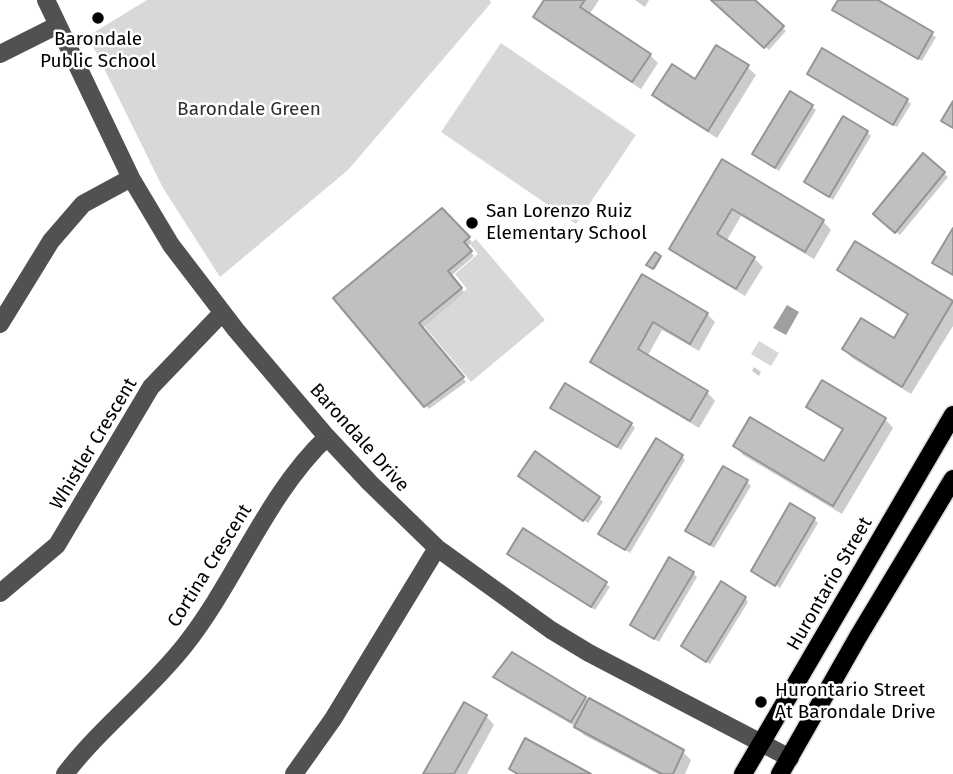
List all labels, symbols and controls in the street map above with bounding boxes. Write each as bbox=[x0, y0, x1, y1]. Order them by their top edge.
marker: Barondale Public School bbox=[90, 10, 106, 26]
place label: Barondale Public School bbox=[40, 29, 156, 73]
park label: Barondale Green bbox=[177, 99, 321, 121]
place label: San Lorenzo Ruiz Elementary School bbox=[486, 201, 647, 245]
marker: San Lorenzo Ruiz Elementary School bbox=[464, 215, 480, 231]
street label: Whistler Crescent bbox=[46, 374, 142, 514]
street label: Barondale Drive bbox=[304, 379, 414, 497]
street label: Cortina Crescent bbox=[163, 500, 257, 632]
street label: Hurontario Street bbox=[783, 513, 877, 655]
place label: Hurontario Street At Barondale Drive bbox=[775, 680, 936, 724]
marker: Hurontario Street At Barondale Drive bbox=[753, 694, 769, 710]

